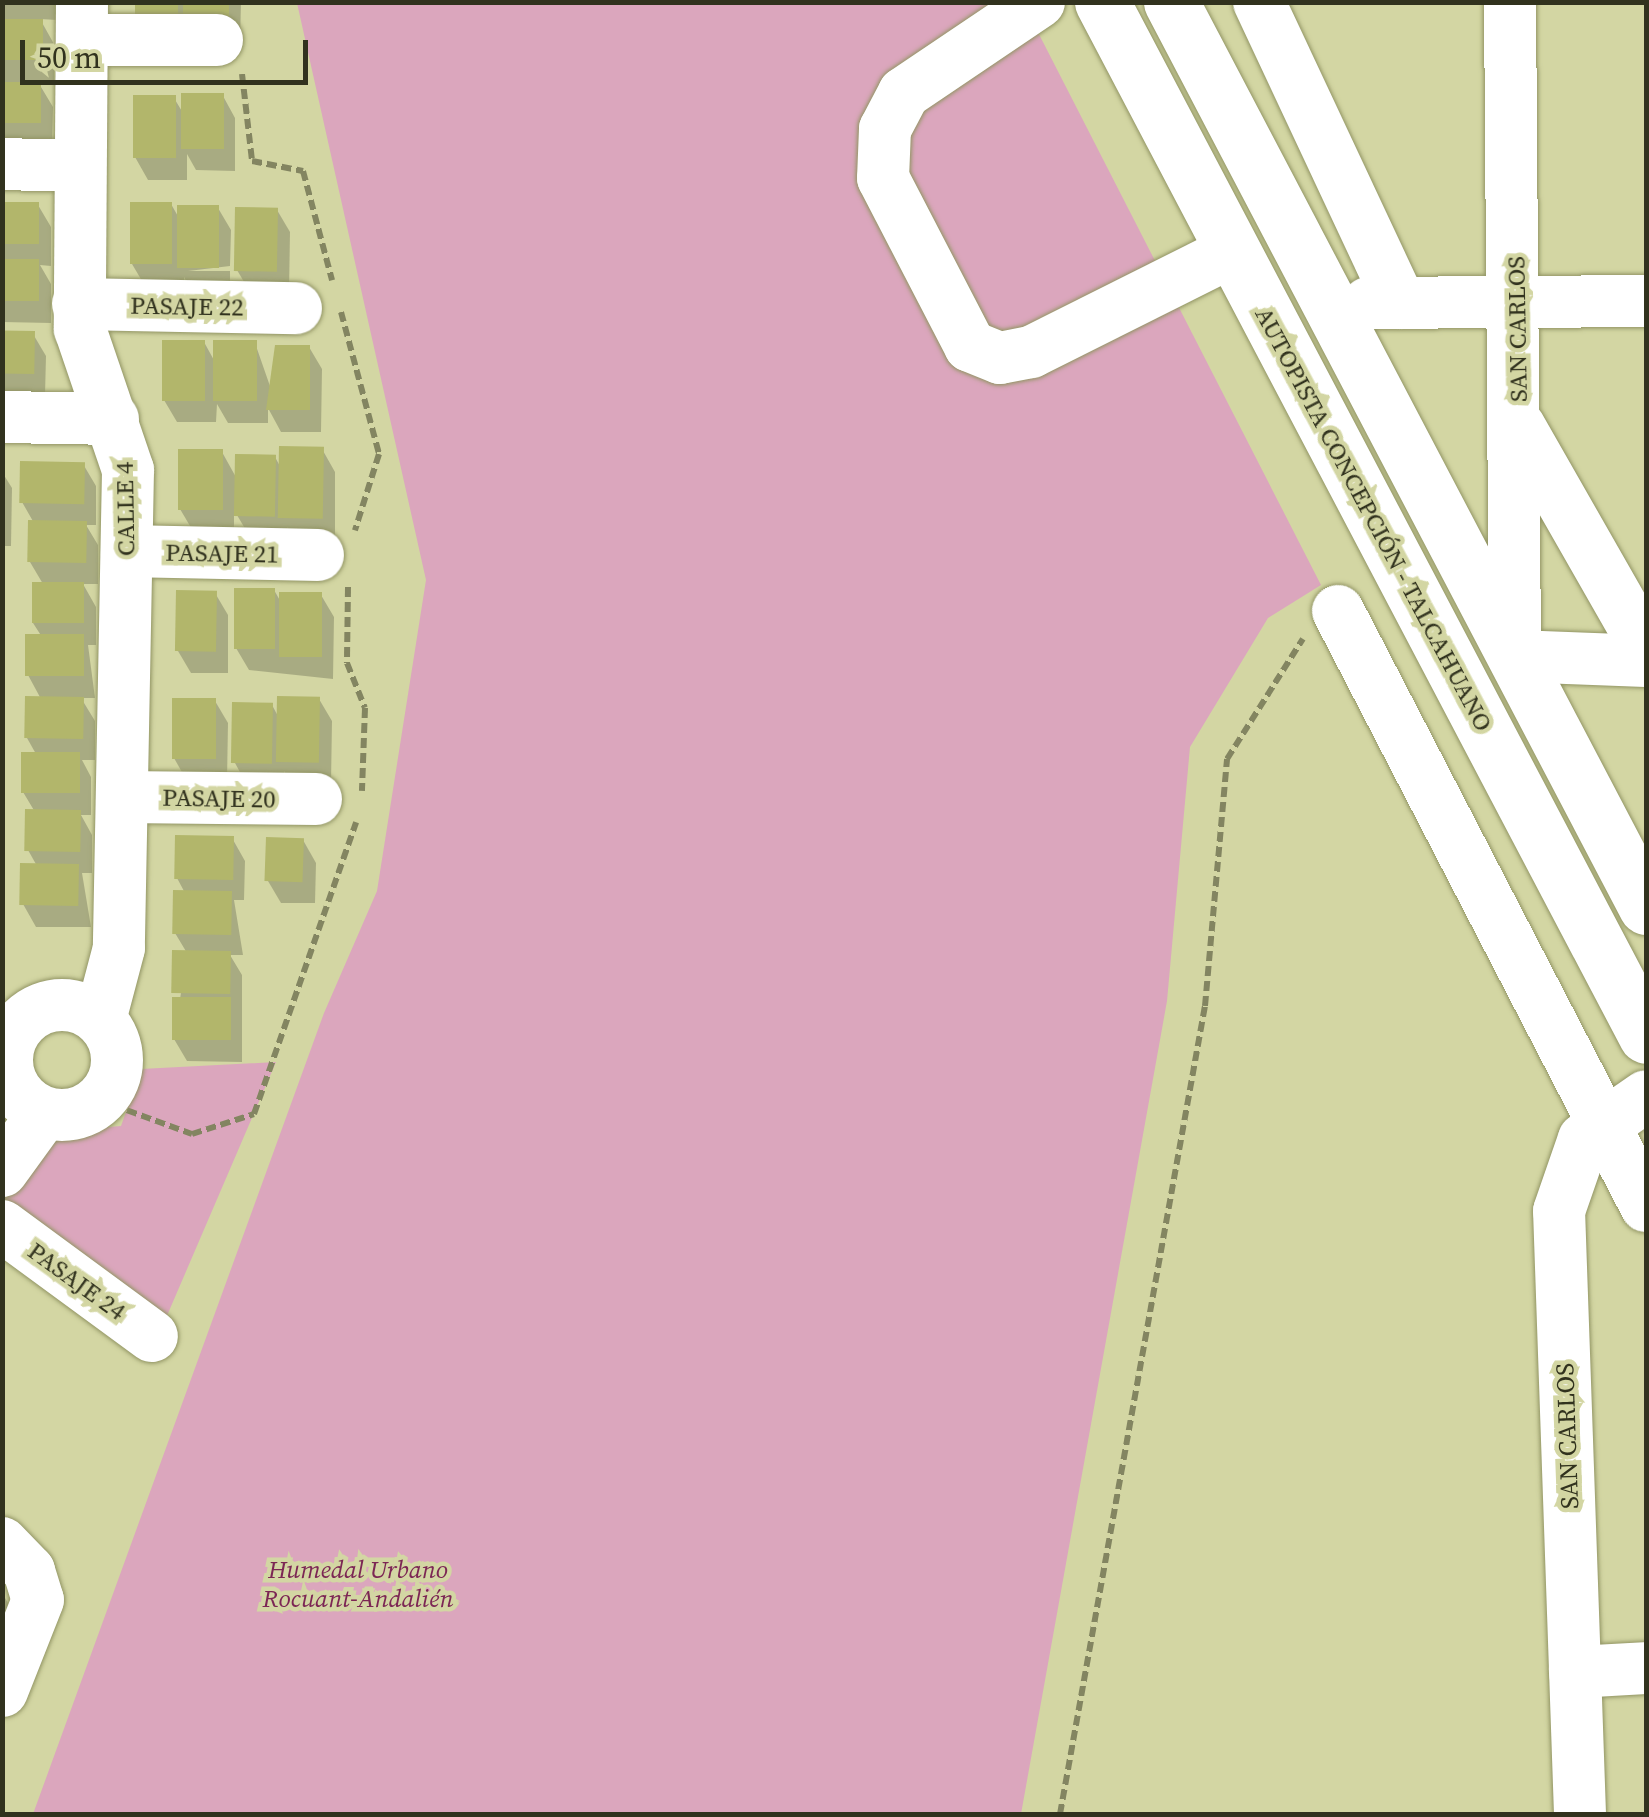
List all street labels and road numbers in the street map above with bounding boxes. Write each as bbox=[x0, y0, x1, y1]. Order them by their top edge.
street label: SAN CARLOS bbox=[1501, 256, 1533, 402]
street label: PASAJE 22 bbox=[130, 290, 244, 322]
street label: AUTOPISTA CONCEPCIÓN - TALCAHUANO bbox=[1249, 302, 1499, 736]
street label: CALLE 4 bbox=[109, 462, 141, 556]
street label: PASAJE 21 bbox=[165, 537, 279, 569]
street label: PASAJE 20 bbox=[162, 782, 276, 814]
street label: PASAJE 24 bbox=[22, 1235, 132, 1327]
street label: SAN CARLOS bbox=[1549, 1362, 1585, 1510]

